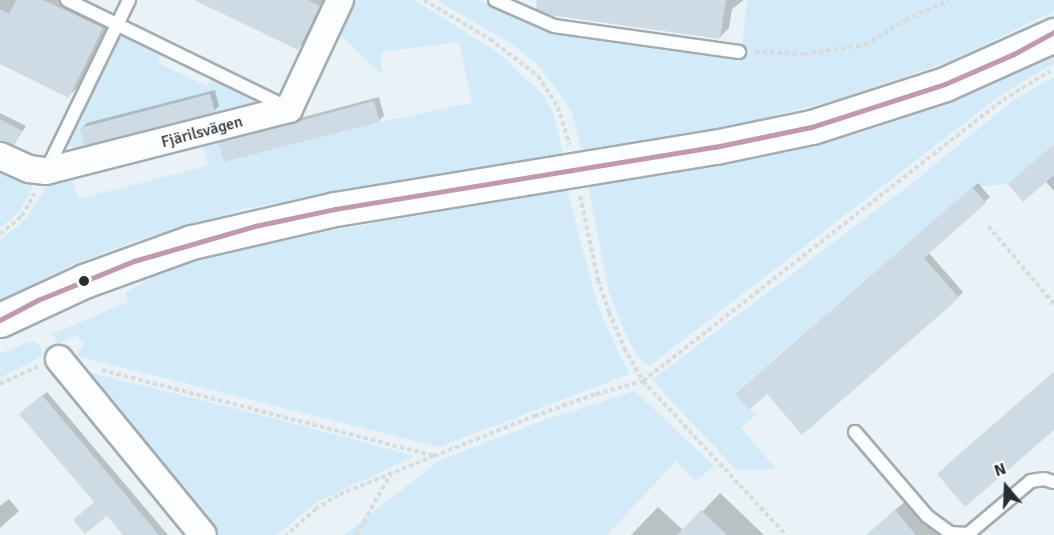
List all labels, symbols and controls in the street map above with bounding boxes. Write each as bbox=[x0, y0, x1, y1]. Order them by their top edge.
street label: Fjärilsvägen bbox=[159, 112, 245, 152]
unlabelled marker bbox=[78, 275, 90, 287]
north arrow bbox=[976, 457, 1036, 517]
text: N bbox=[992, 459, 1009, 481]

